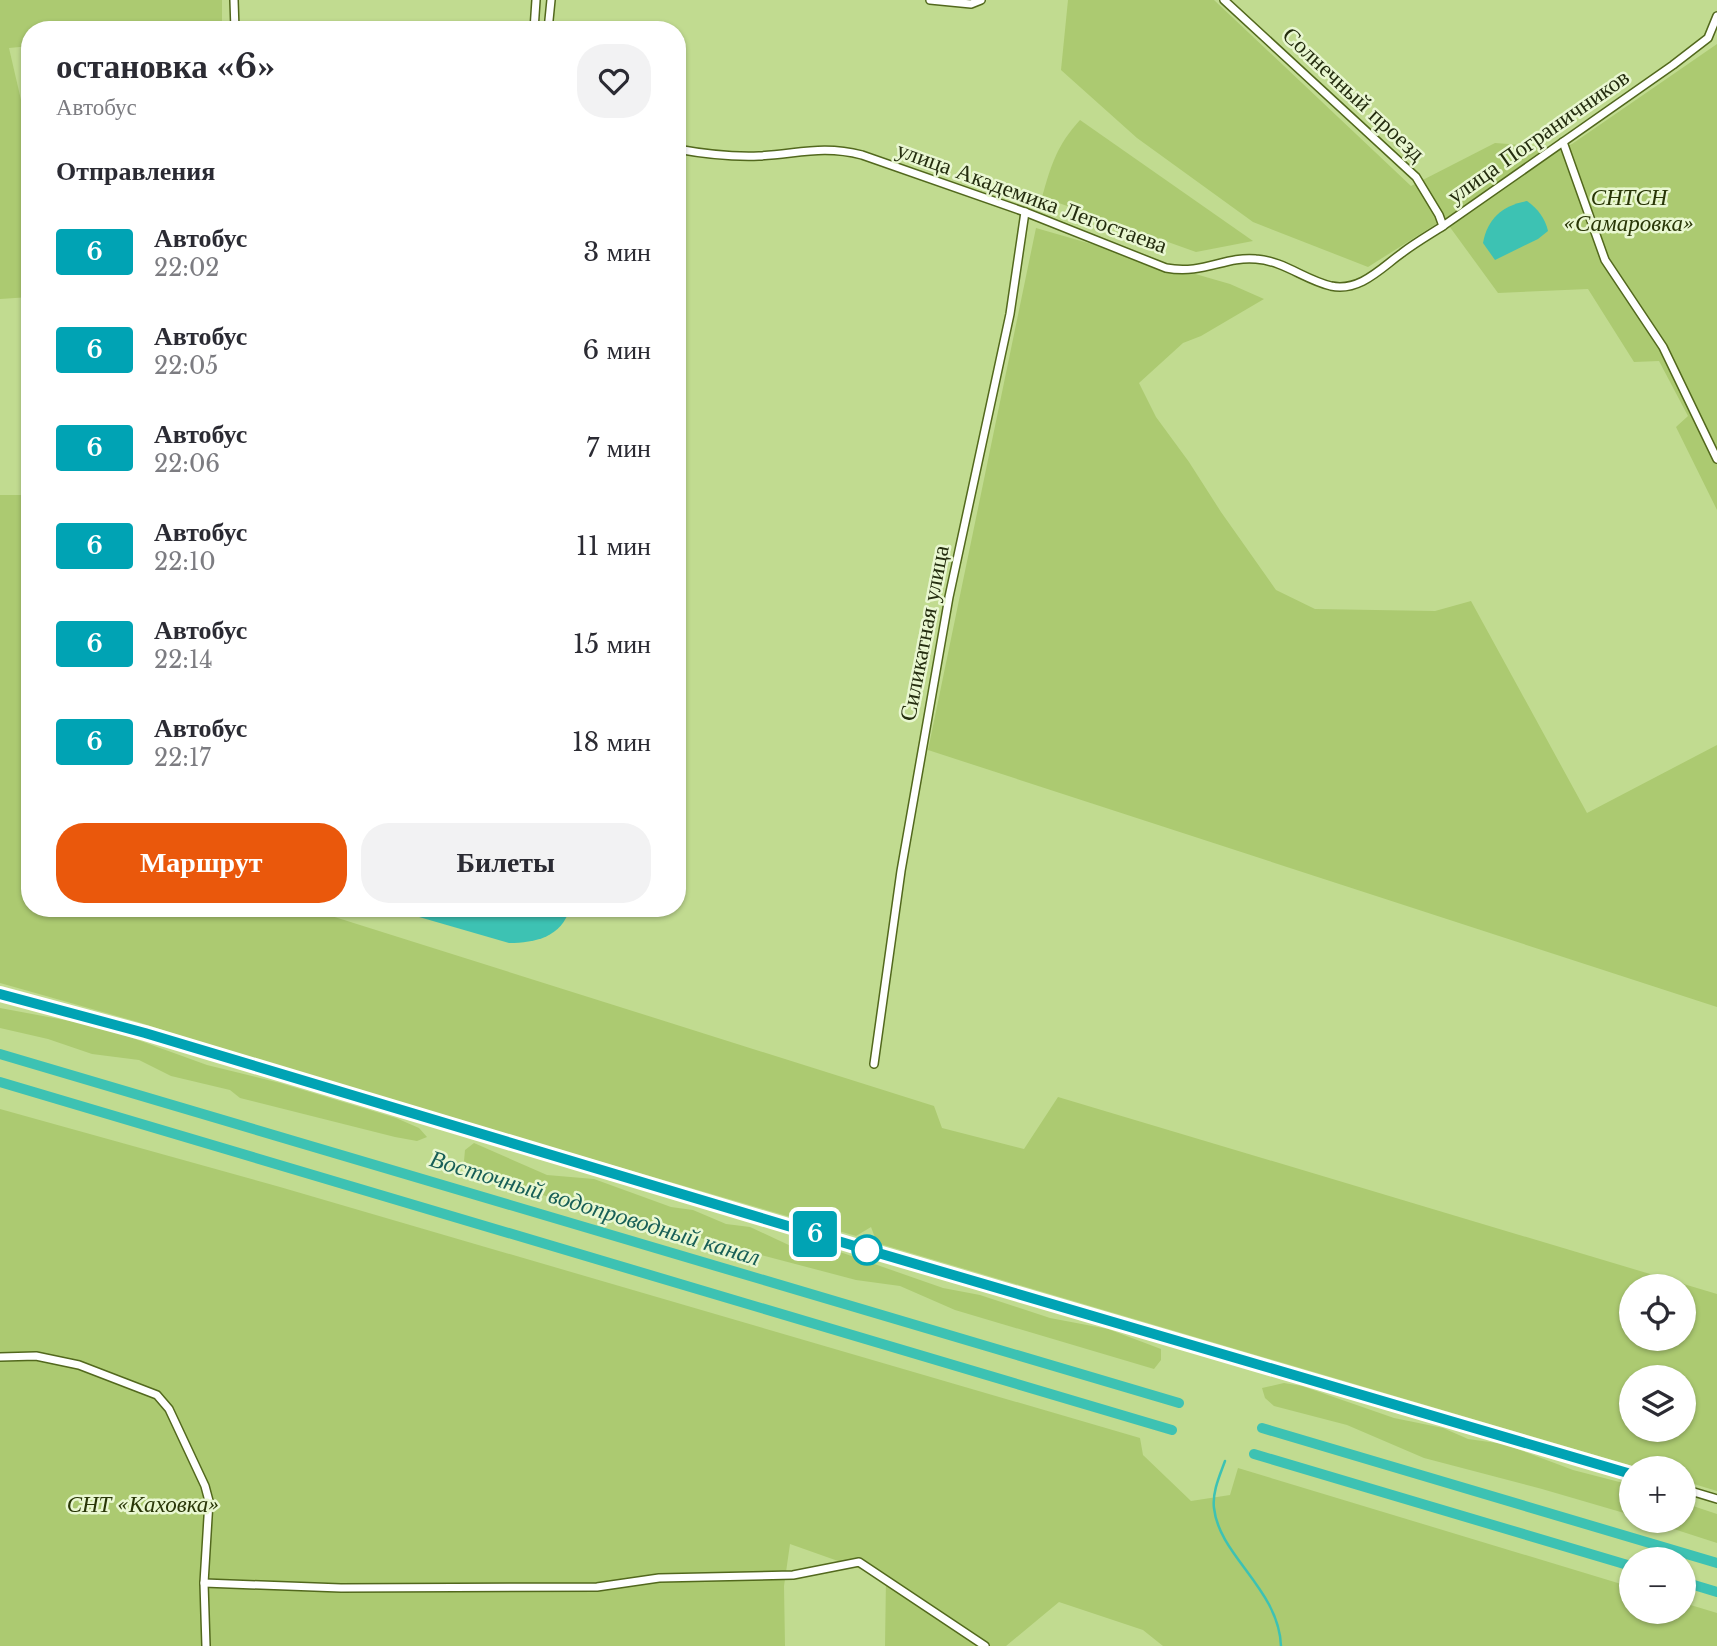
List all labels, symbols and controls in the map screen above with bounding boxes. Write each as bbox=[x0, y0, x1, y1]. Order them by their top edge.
street label: Солнечный проезд bbox=[1277, 21, 1431, 167]
button: heart bbox=[577, 44, 651, 118]
text: остановка «6» bbox=[56, 46, 275, 87]
street label: улица Пограничников bbox=[1442, 63, 1635, 209]
text: Автобус bbox=[56, 93, 137, 121]
street label: улица Академика Легостаева bbox=[893, 135, 1171, 259]
text: Отправления bbox=[56, 155, 215, 187]
park label: СНТСН «Самаровка» bbox=[1564, 183, 1694, 237]
text: Автобус bbox=[154, 222, 247, 254]
text: 3 мин bbox=[583, 236, 651, 268]
text: 6 bbox=[86, 237, 103, 266]
text: 22:02 bbox=[154, 254, 219, 282]
text: Автобус bbox=[154, 320, 247, 352]
text: 6 мин bbox=[583, 334, 651, 366]
text: 6 bbox=[86, 335, 103, 364]
text: 22:05 bbox=[154, 352, 218, 380]
text: Автобус bbox=[154, 418, 247, 450]
text: 7 мин bbox=[586, 432, 651, 464]
text: 6 bbox=[86, 433, 103, 462]
text: 22:06 bbox=[154, 450, 220, 478]
text: Автобус bbox=[154, 516, 247, 548]
text: 11 мин bbox=[576, 530, 651, 562]
text: 6 bbox=[86, 531, 103, 560]
street label: Силикатная улица bbox=[893, 543, 955, 723]
text: 22:10 bbox=[154, 548, 216, 576]
text: Автобус bbox=[154, 614, 247, 646]
text: 15 мин bbox=[573, 628, 651, 660]
text: 6 bbox=[86, 629, 103, 658]
text: 22:14 bbox=[154, 646, 213, 674]
text: Автобус bbox=[154, 712, 247, 744]
text: 18 мин bbox=[572, 726, 651, 758]
text: 6 bbox=[86, 727, 103, 756]
text: 22:17 bbox=[154, 744, 211, 772]
button: Маршрут bbox=[56, 823, 347, 903]
button: Билеты bbox=[361, 823, 651, 903]
water label: Восточный водопроводный канал bbox=[426, 1143, 764, 1272]
line badge: 6 bbox=[792, 1211, 838, 1257]
text: 6 bbox=[807, 1219, 823, 1248]
unlabelled marker bbox=[852, 1235, 882, 1265]
map controls bbox=[1619, 1274, 1696, 1624]
button: locate bbox=[1619, 1274, 1696, 1351]
button: layers bbox=[1619, 1365, 1696, 1442]
button: + bbox=[1619, 1456, 1696, 1533]
park label: СНТ «Каховка» bbox=[67, 1490, 219, 1518]
button: − bbox=[1619, 1547, 1696, 1624]

